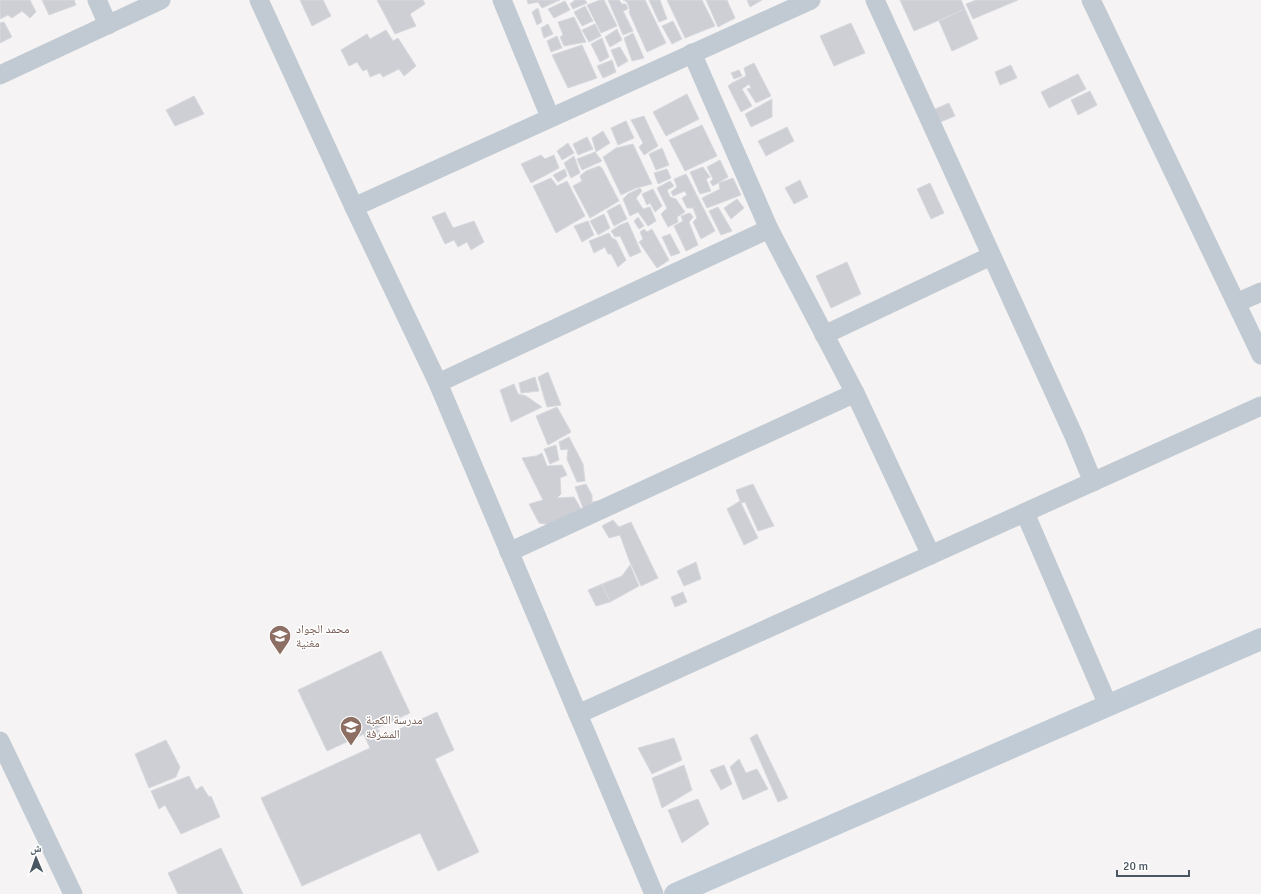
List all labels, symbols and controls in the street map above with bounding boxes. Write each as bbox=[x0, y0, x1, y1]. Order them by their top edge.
place label: محمد الجواد مغنية bbox=[296, 622, 350, 651]
school or university icon: محمد الجواد مغنية bbox=[267, 623, 293, 656]
place label: مدرسة الكعبة المشرفة bbox=[366, 713, 423, 742]
school or university icon: مدرسة الكعبة المشرفة bbox=[338, 714, 364, 747]
north arrow bbox=[16, 838, 56, 878]
text: ش bbox=[30, 842, 42, 856]
scale bar bbox=[1117, 852, 1189, 878]
text: 20 m bbox=[1123, 859, 1148, 874]

